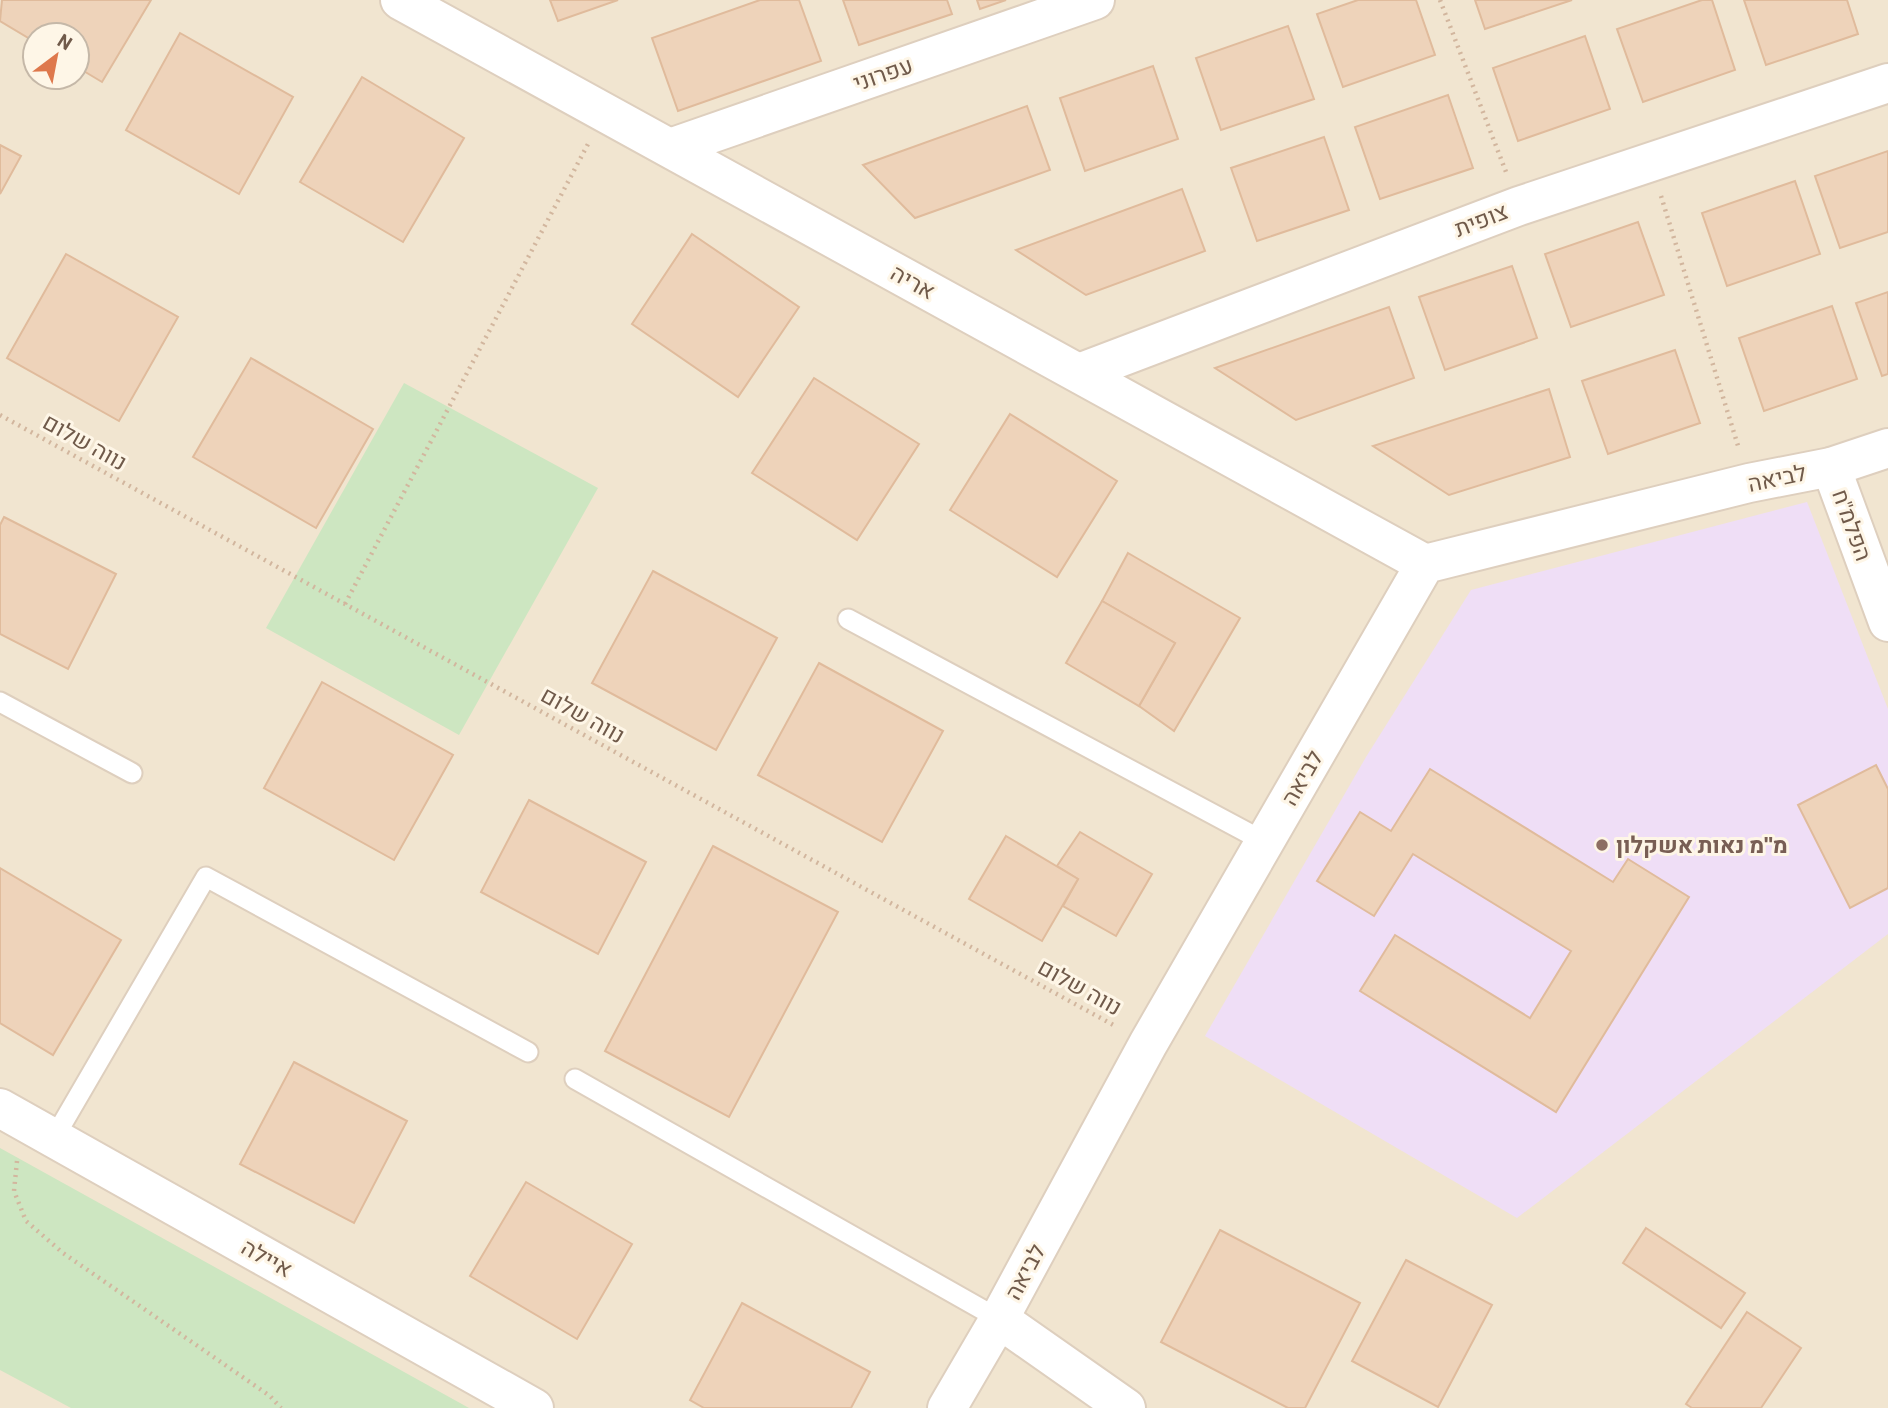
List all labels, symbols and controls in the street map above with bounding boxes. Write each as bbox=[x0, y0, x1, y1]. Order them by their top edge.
north arrow bbox=[21, 21, 91, 91]
text: N bbox=[54, 28, 77, 54]
street label: עפרוני bbox=[849, 50, 916, 96]
street label: צופית bbox=[1450, 196, 1511, 242]
street label: אריה bbox=[886, 258, 941, 305]
street label: נווה שלום bbox=[39, 407, 132, 476]
street label: לביאה bbox=[1745, 457, 1809, 497]
street label: הפלמ"ח bbox=[1827, 485, 1879, 564]
street label: נווה שלום bbox=[537, 680, 630, 749]
street label: לביאה bbox=[1274, 745, 1328, 810]
place label: מ"מ נאות אשקלון bbox=[1616, 830, 1788, 858]
marker: מ"מ נאות אשקלון bbox=[1594, 837, 1610, 853]
street label: נווה שלום bbox=[1034, 952, 1127, 1021]
street label: איילה bbox=[237, 1232, 298, 1282]
street label: לביאה bbox=[998, 1239, 1050, 1304]

